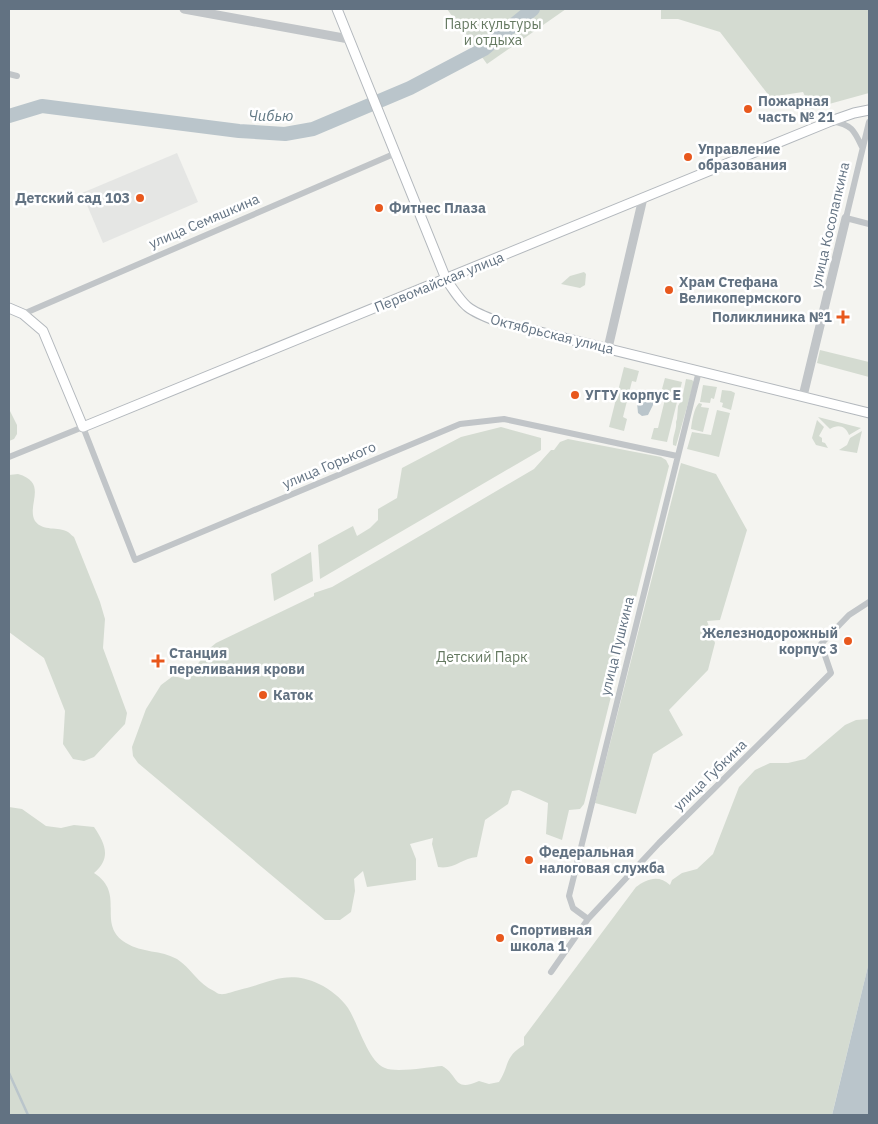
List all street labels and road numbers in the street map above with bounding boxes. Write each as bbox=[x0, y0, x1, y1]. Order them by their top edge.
street label: улица Косолапкина bbox=[807, 160, 853, 290]
street label: улица Семяшкина bbox=[146, 189, 263, 252]
street label: Первомайская улица bbox=[372, 248, 507, 316]
street label: Октябрьская улица bbox=[488, 310, 616, 358]
street label: улица Горького bbox=[280, 437, 379, 493]
street label: улица Пушкина bbox=[596, 594, 638, 697]
street label: улица Губкина bbox=[670, 735, 751, 814]

